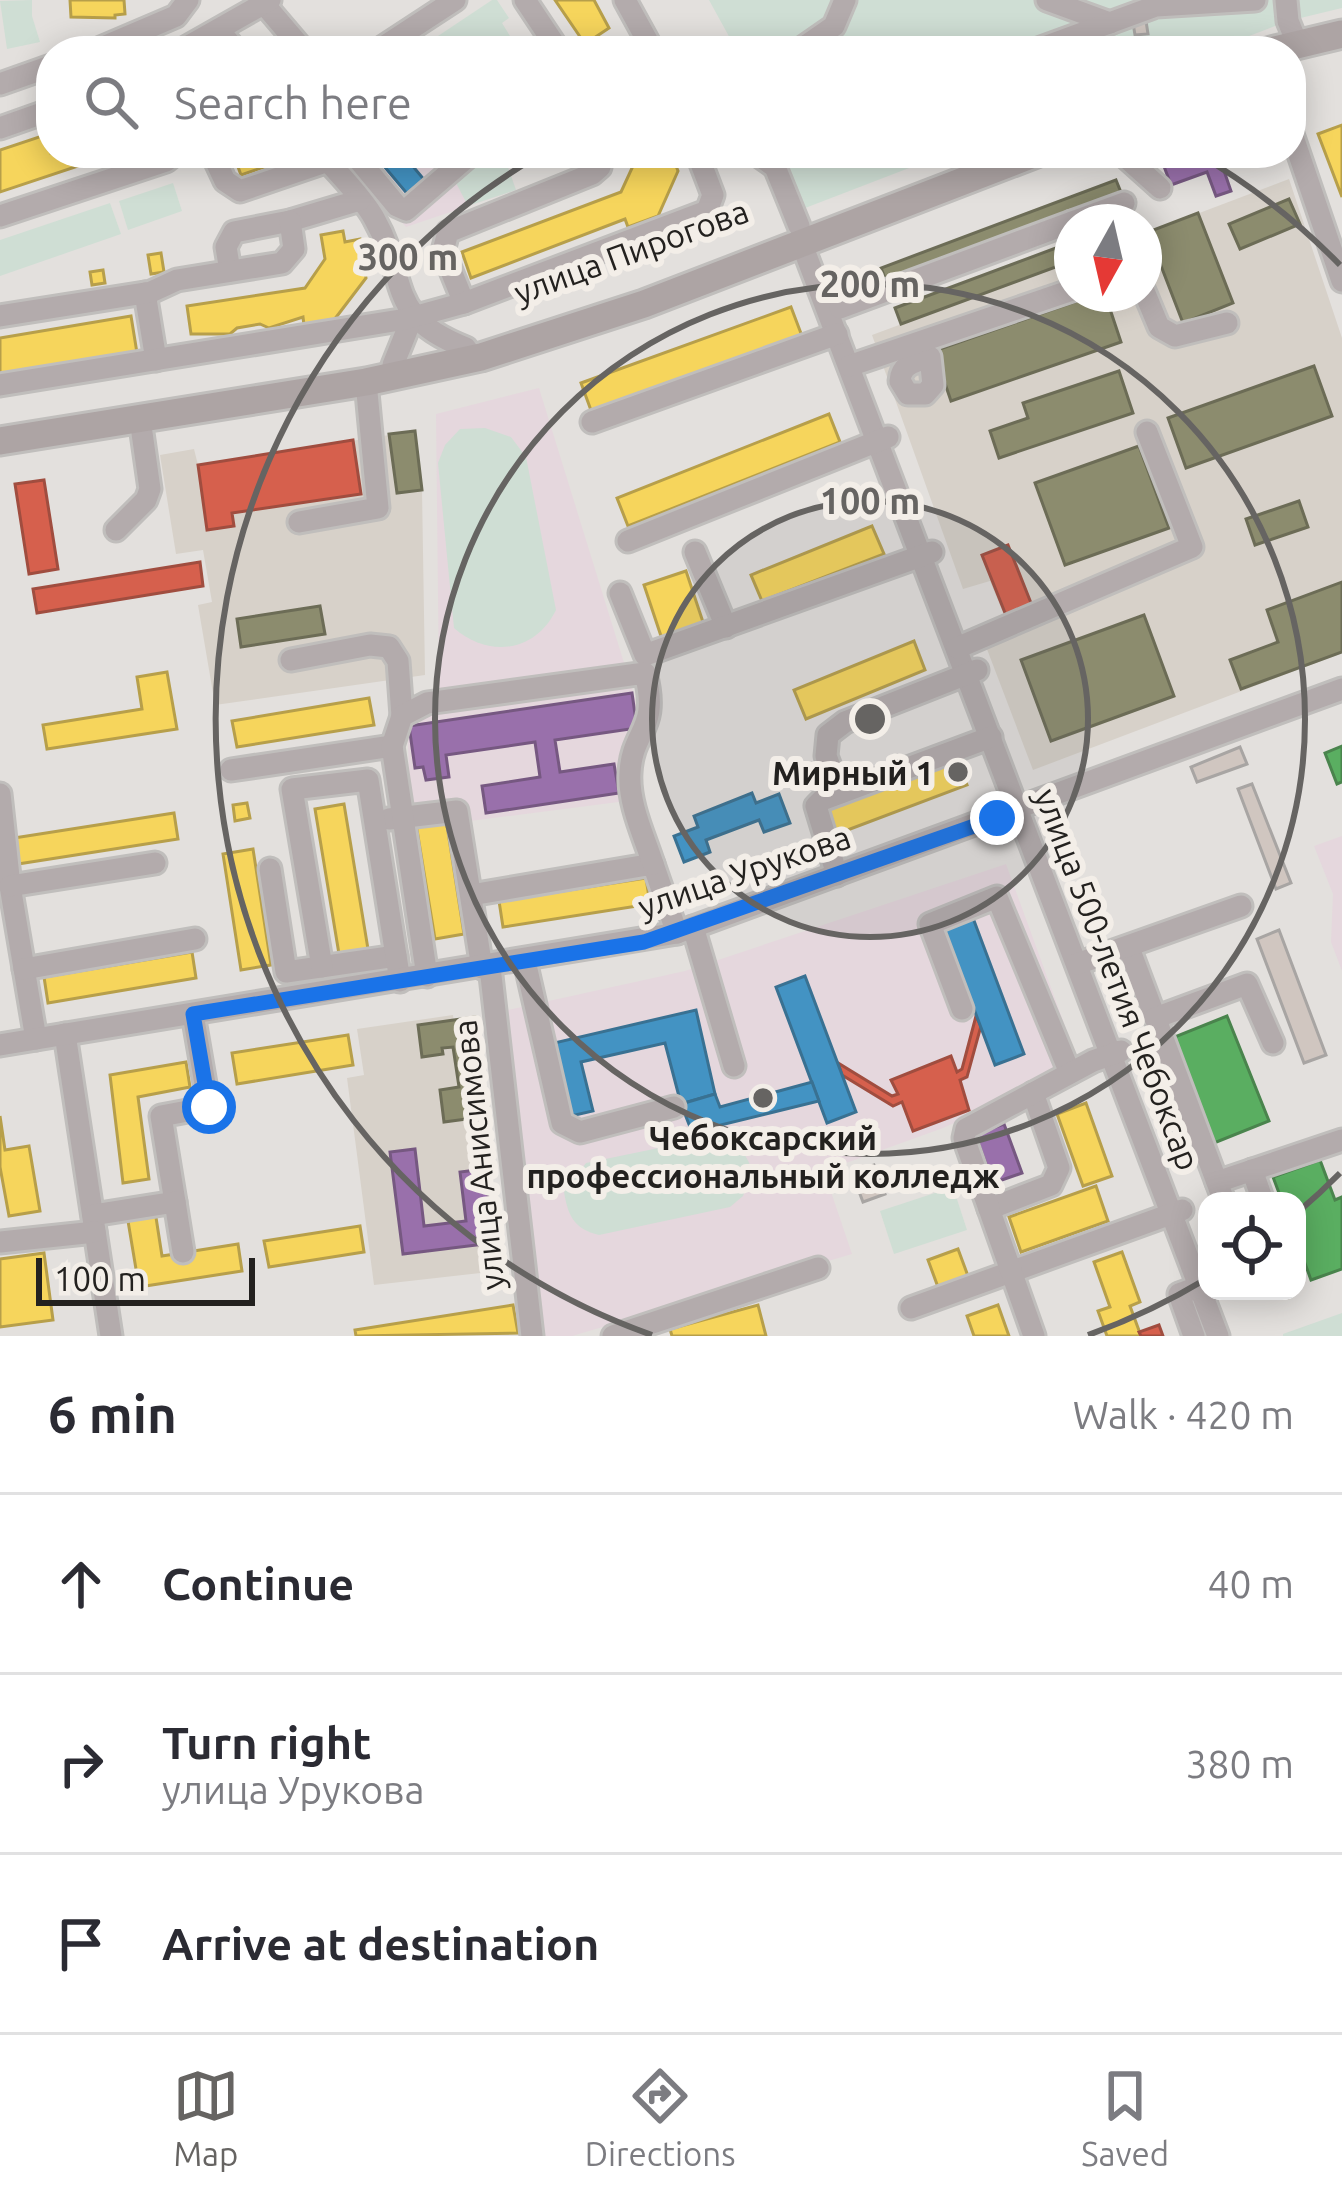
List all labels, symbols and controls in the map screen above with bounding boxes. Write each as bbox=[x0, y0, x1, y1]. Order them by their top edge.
search box bbox=[36, 36, 1306, 168]
icon: search bbox=[78, 69, 144, 135]
text: Search here bbox=[174, 77, 412, 128]
street label: улица Пирогова bbox=[509, 191, 753, 311]
north arrow bbox=[1054, 204, 1162, 312]
text: 300 m bbox=[358, 236, 458, 277]
text: 200 m bbox=[820, 263, 920, 304]
text: 100 m bbox=[820, 480, 920, 521]
centre of rings bbox=[849, 698, 891, 740]
place label: Мирный 1 bbox=[772, 754, 934, 791]
marker: Мирный 1 bbox=[945, 759, 971, 785]
street label: улица 500-летия Чебоксар bbox=[1028, 783, 1208, 1175]
route end bbox=[970, 791, 1024, 845]
street label: улица Урукова bbox=[633, 817, 855, 925]
street label: улица Анисимова bbox=[445, 1018, 511, 1292]
route start bbox=[182, 1080, 236, 1134]
marker: Чебоксарский профессиональный колледж bbox=[750, 1085, 776, 1111]
place label: Чебоксарский профессиональный колледж bbox=[526, 1119, 1000, 1194]
map controls bbox=[1198, 1192, 1306, 1300]
button: locate bbox=[1198, 1192, 1306, 1300]
scale bar bbox=[36, 1252, 255, 1305]
text: 100 m bbox=[54, 1260, 146, 1297]
text: 6 min bbox=[48, 1385, 177, 1443]
text: Walk · 420 m bbox=[1073, 1393, 1294, 1436]
icon: ahead bbox=[48, 1551, 114, 1617]
text: Continue bbox=[162, 1558, 354, 1609]
text: 40 m bbox=[1207, 1562, 1294, 1605]
text: Turn right bbox=[162, 1717, 371, 1768]
icon: right bbox=[48, 1731, 114, 1797]
text: 380 m bbox=[1185, 1742, 1294, 1785]
text: улица Урукова bbox=[162, 1768, 425, 1811]
icon: arrive bbox=[48, 1911, 114, 1977]
text: Arrive at destination bbox=[162, 1918, 599, 1969]
tab: Map bbox=[173, 2063, 239, 2172]
tab: Directions bbox=[585, 2063, 735, 2172]
tab: Saved bbox=[1081, 2063, 1169, 2172]

